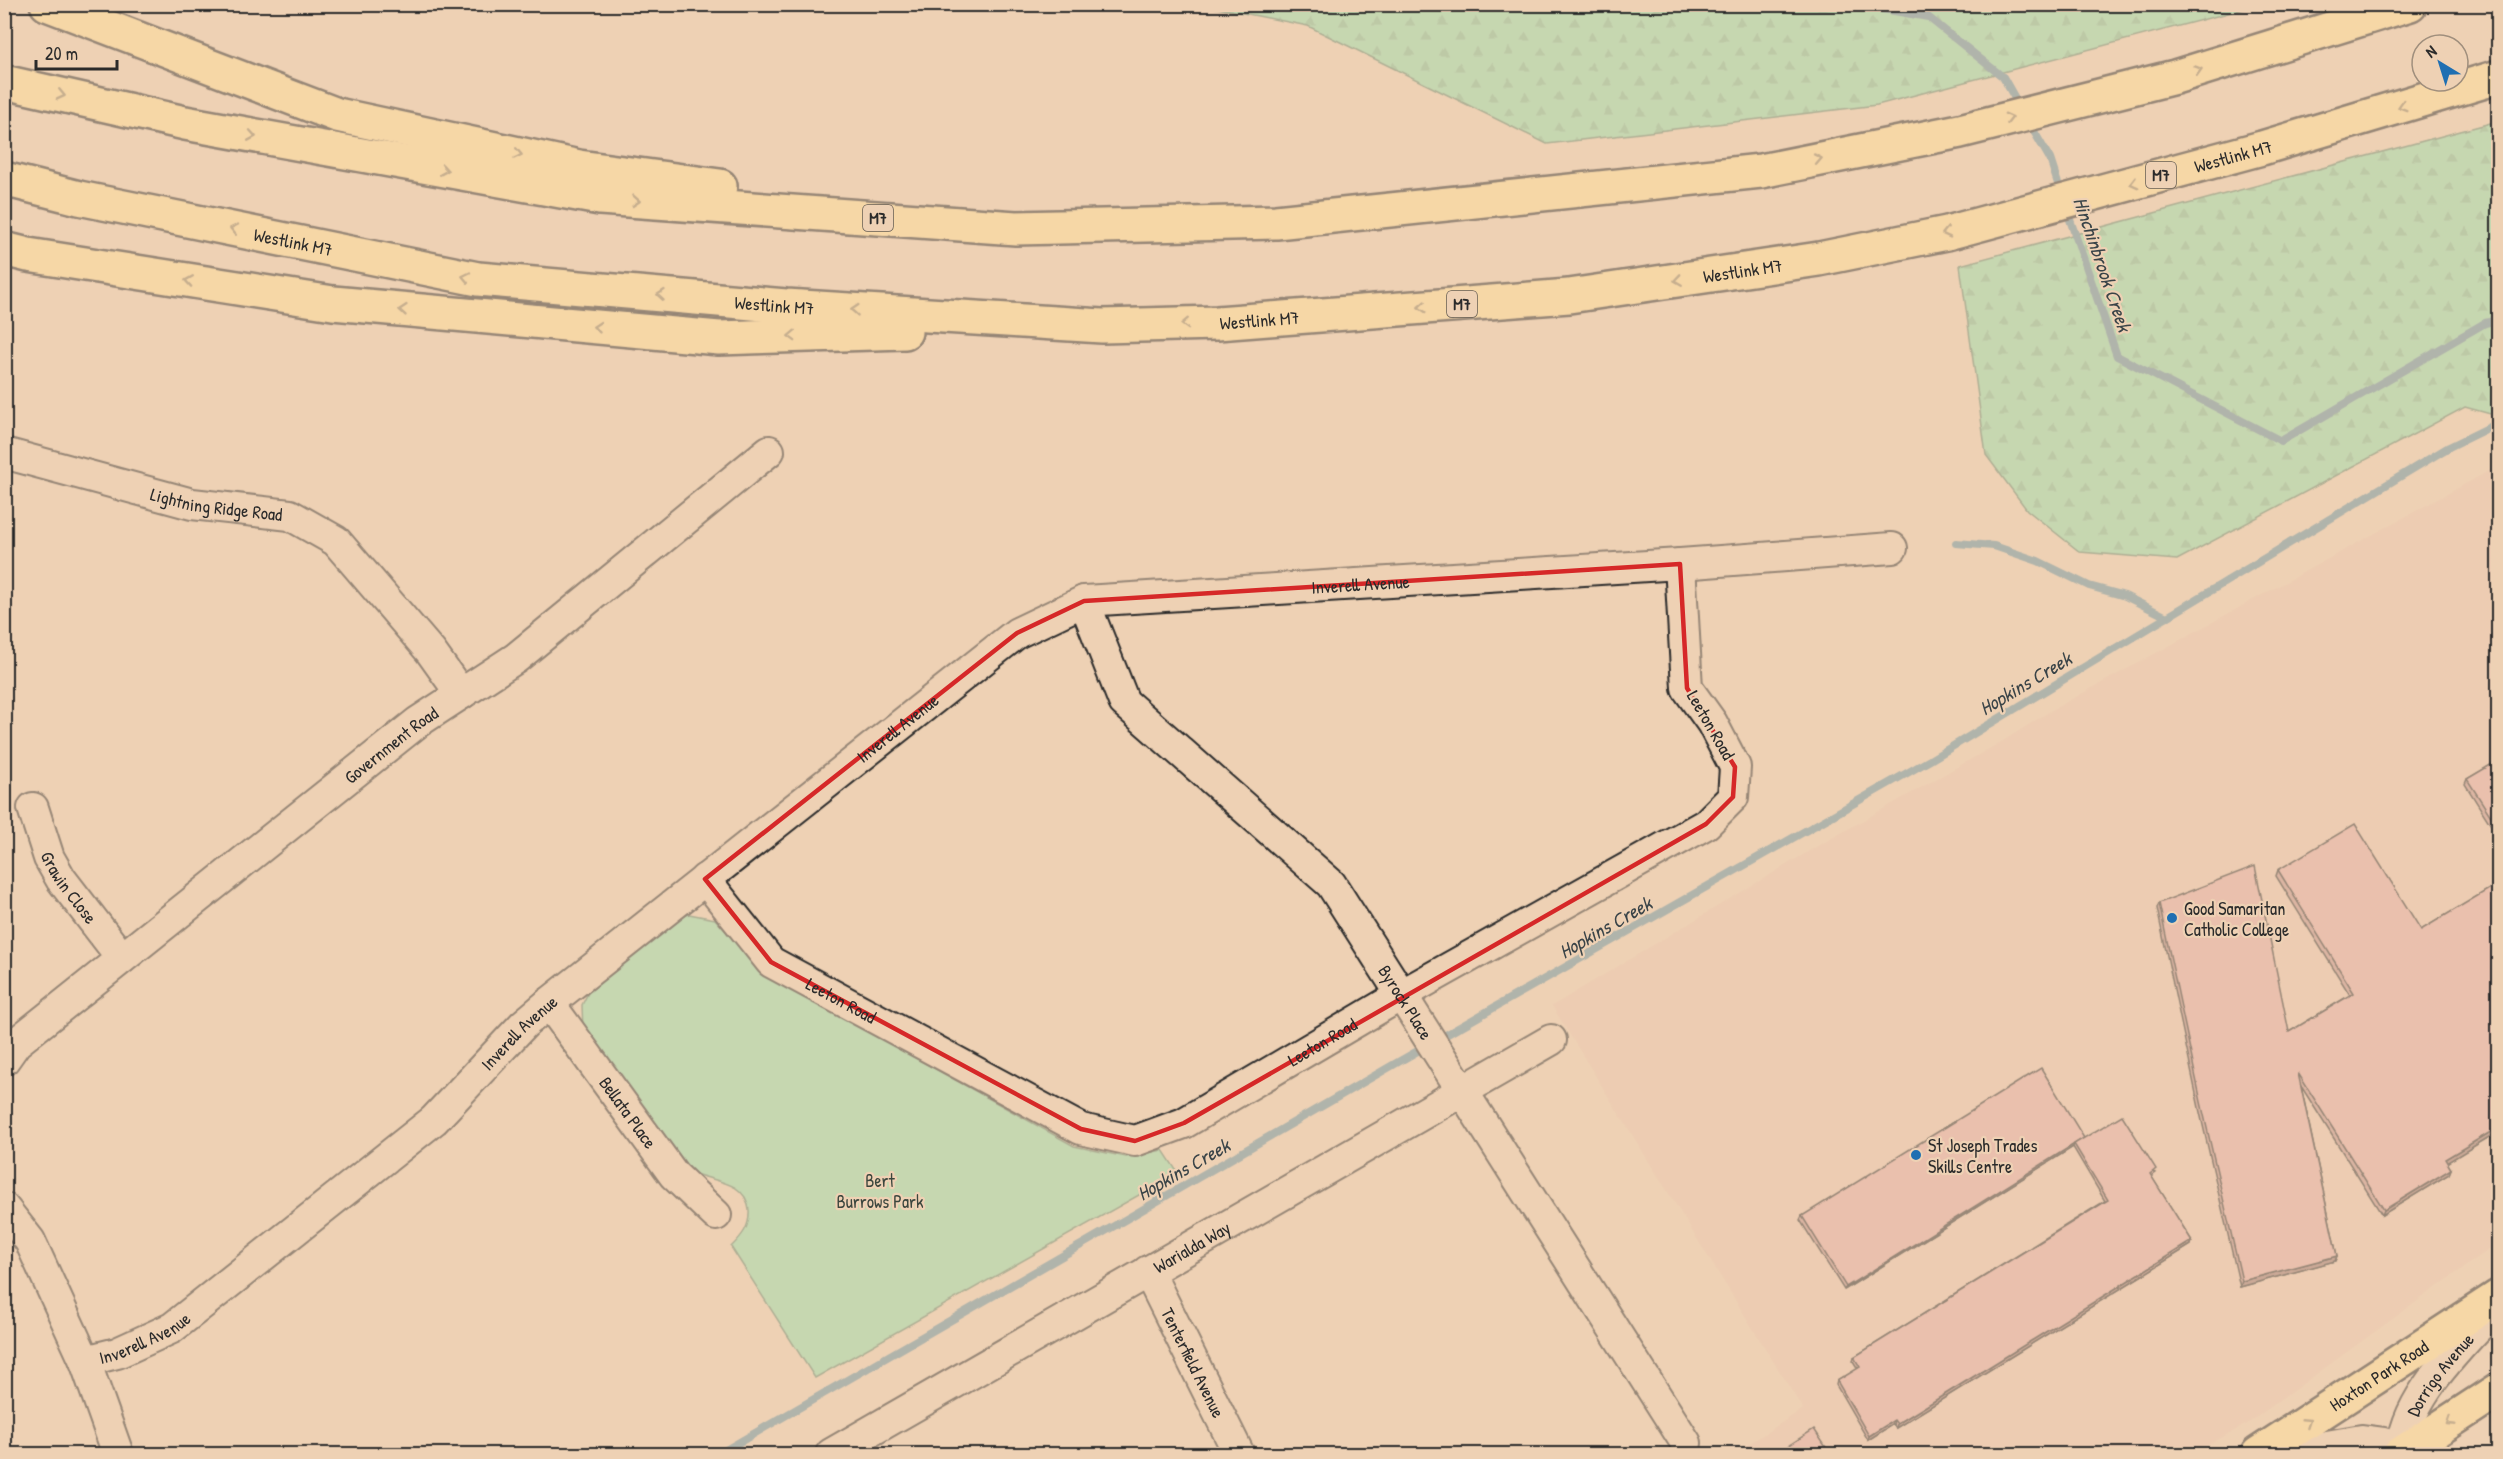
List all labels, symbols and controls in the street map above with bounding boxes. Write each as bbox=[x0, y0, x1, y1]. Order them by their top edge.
scale bar bbox=[36, 33, 117, 71]
north arrow bbox=[2410, 33, 2470, 93]
text: N bbox=[2421, 40, 2441, 62]
text: 20 m bbox=[45, 41, 78, 66]
one-way arrow bbox=[2192, 65, 2203, 77]
one-way arrow bbox=[56, 87, 66, 100]
one-way arrow bbox=[2397, 99, 2408, 111]
one-way arrow bbox=[2004, 113, 2014, 126]
one-way arrow bbox=[247, 129, 257, 141]
street label: Westlink M7 bbox=[2191, 133, 2275, 178]
one-way arrow bbox=[512, 147, 522, 160]
one-way arrow bbox=[1813, 153, 1823, 166]
road number: M7 bbox=[2146, 162, 2176, 188]
one-way arrow bbox=[439, 163, 449, 176]
one-way arrow bbox=[2129, 175, 2139, 188]
water label: Hinchinbrook Creek bbox=[2067, 193, 2139, 336]
one-way arrow bbox=[632, 194, 641, 207]
road number: M7 bbox=[863, 205, 893, 231]
street label: Westlink M7 bbox=[252, 221, 335, 262]
one-way arrow bbox=[230, 223, 240, 236]
one-way arrow bbox=[1941, 226, 1951, 239]
street label: Westlink M7 bbox=[1701, 252, 1784, 288]
one-way arrow bbox=[462, 271, 472, 284]
one-way arrow bbox=[1674, 273, 1683, 285]
one-way arrow bbox=[184, 275, 194, 287]
one-way arrow bbox=[656, 289, 665, 302]
street label: Westlink M7 bbox=[734, 289, 815, 320]
road number: M7 bbox=[1447, 291, 1477, 317]
one-way arrow bbox=[1417, 301, 1426, 314]
one-way arrow bbox=[398, 304, 407, 317]
one-way arrow bbox=[850, 304, 859, 317]
street label: Westlink M7 bbox=[1219, 304, 1300, 335]
one-way arrow bbox=[1181, 318, 1190, 330]
one-way arrow bbox=[593, 321, 602, 334]
one-way arrow bbox=[787, 330, 796, 342]
street label: Lightning Ridge Road bbox=[148, 481, 284, 527]
street label: Inverell Avenue bbox=[1311, 568, 1410, 599]
water label: Hopkins Creek bbox=[1974, 644, 2078, 722]
street label: Leeton Road bbox=[1681, 686, 1741, 764]
street label: Inverell Avenue bbox=[851, 687, 944, 768]
street label: Government Road bbox=[339, 700, 443, 789]
street label: Grawin Close bbox=[35, 848, 103, 929]
water label: Hopkins Creek bbox=[1554, 889, 1658, 965]
place label: Good Samaritan Catholic College bbox=[2184, 896, 2289, 942]
marker: Good Samaritan Catholic College bbox=[2165, 911, 2179, 925]
street label: Byrock Place bbox=[1373, 960, 1439, 1044]
street label: Leeton Road bbox=[802, 971, 881, 1029]
street label: Inverell Avenue bbox=[475, 989, 562, 1075]
street label: Leeton Road bbox=[1283, 1011, 1361, 1072]
street label: Bellata Place bbox=[594, 1071, 663, 1153]
water label: Hopkins Creek bbox=[1132, 1131, 1236, 1207]
place label: St Joseph Trades Skills Centre bbox=[1928, 1133, 2038, 1179]
marker: St Joseph Trades Skills Centre bbox=[1909, 1148, 1923, 1162]
park label: Bert Burrows Park bbox=[837, 1168, 924, 1214]
street label: Warialda Way bbox=[1149, 1214, 1235, 1279]
street label: Tenterfield Avenue bbox=[1155, 1303, 1231, 1422]
street label: Inverell Avenue bbox=[96, 1306, 195, 1370]
street label: Dorrigo Avenue bbox=[2400, 1327, 2479, 1420]
street label: Hoxton Park Road bbox=[2324, 1334, 2433, 1417]
one-way arrow bbox=[2446, 1415, 2457, 1426]
one-way arrow bbox=[2300, 1419, 2311, 1430]

